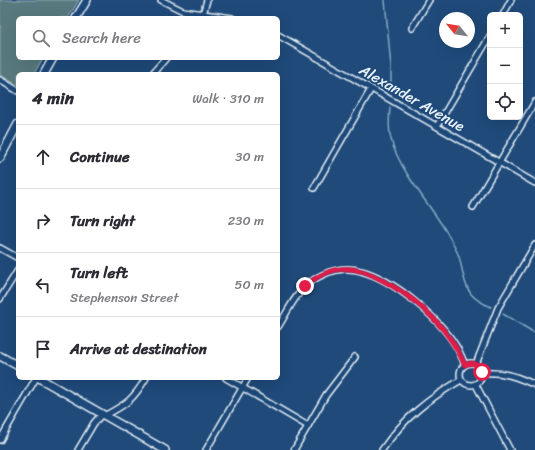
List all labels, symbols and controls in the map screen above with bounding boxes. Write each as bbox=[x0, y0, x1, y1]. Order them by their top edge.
north arrow bbox=[439, 12, 475, 48]
map controls bbox=[487, 12, 523, 120]
button: + bbox=[487, 12, 523, 48]
search box bbox=[16, 16, 280, 60]
text: Search here bbox=[62, 25, 141, 51]
icon: search bbox=[30, 27, 52, 49]
button: − bbox=[487, 48, 523, 84]
street label: Alexander Avenue bbox=[353, 57, 470, 139]
text: 4 min bbox=[32, 83, 74, 113]
button: locate bbox=[487, 84, 523, 120]
text: Walk · 310 m bbox=[192, 87, 264, 110]
text: Continue bbox=[70, 144, 130, 170]
text: 30 m bbox=[235, 145, 264, 168]
icon: ahead bbox=[32, 146, 54, 168]
text: Turn right bbox=[70, 208, 135, 234]
text: 230 m bbox=[228, 209, 264, 232]
icon: right bbox=[32, 210, 54, 232]
text: Turn left bbox=[70, 260, 128, 286]
text: 50 m bbox=[234, 273, 264, 296]
icon: left bbox=[32, 274, 54, 296]
route end bbox=[296, 277, 314, 295]
text: Stephenson Street bbox=[70, 286, 179, 309]
text: Arrive at destination bbox=[70, 336, 207, 362]
icon: arrive bbox=[32, 338, 54, 360]
route start bbox=[473, 363, 491, 381]

